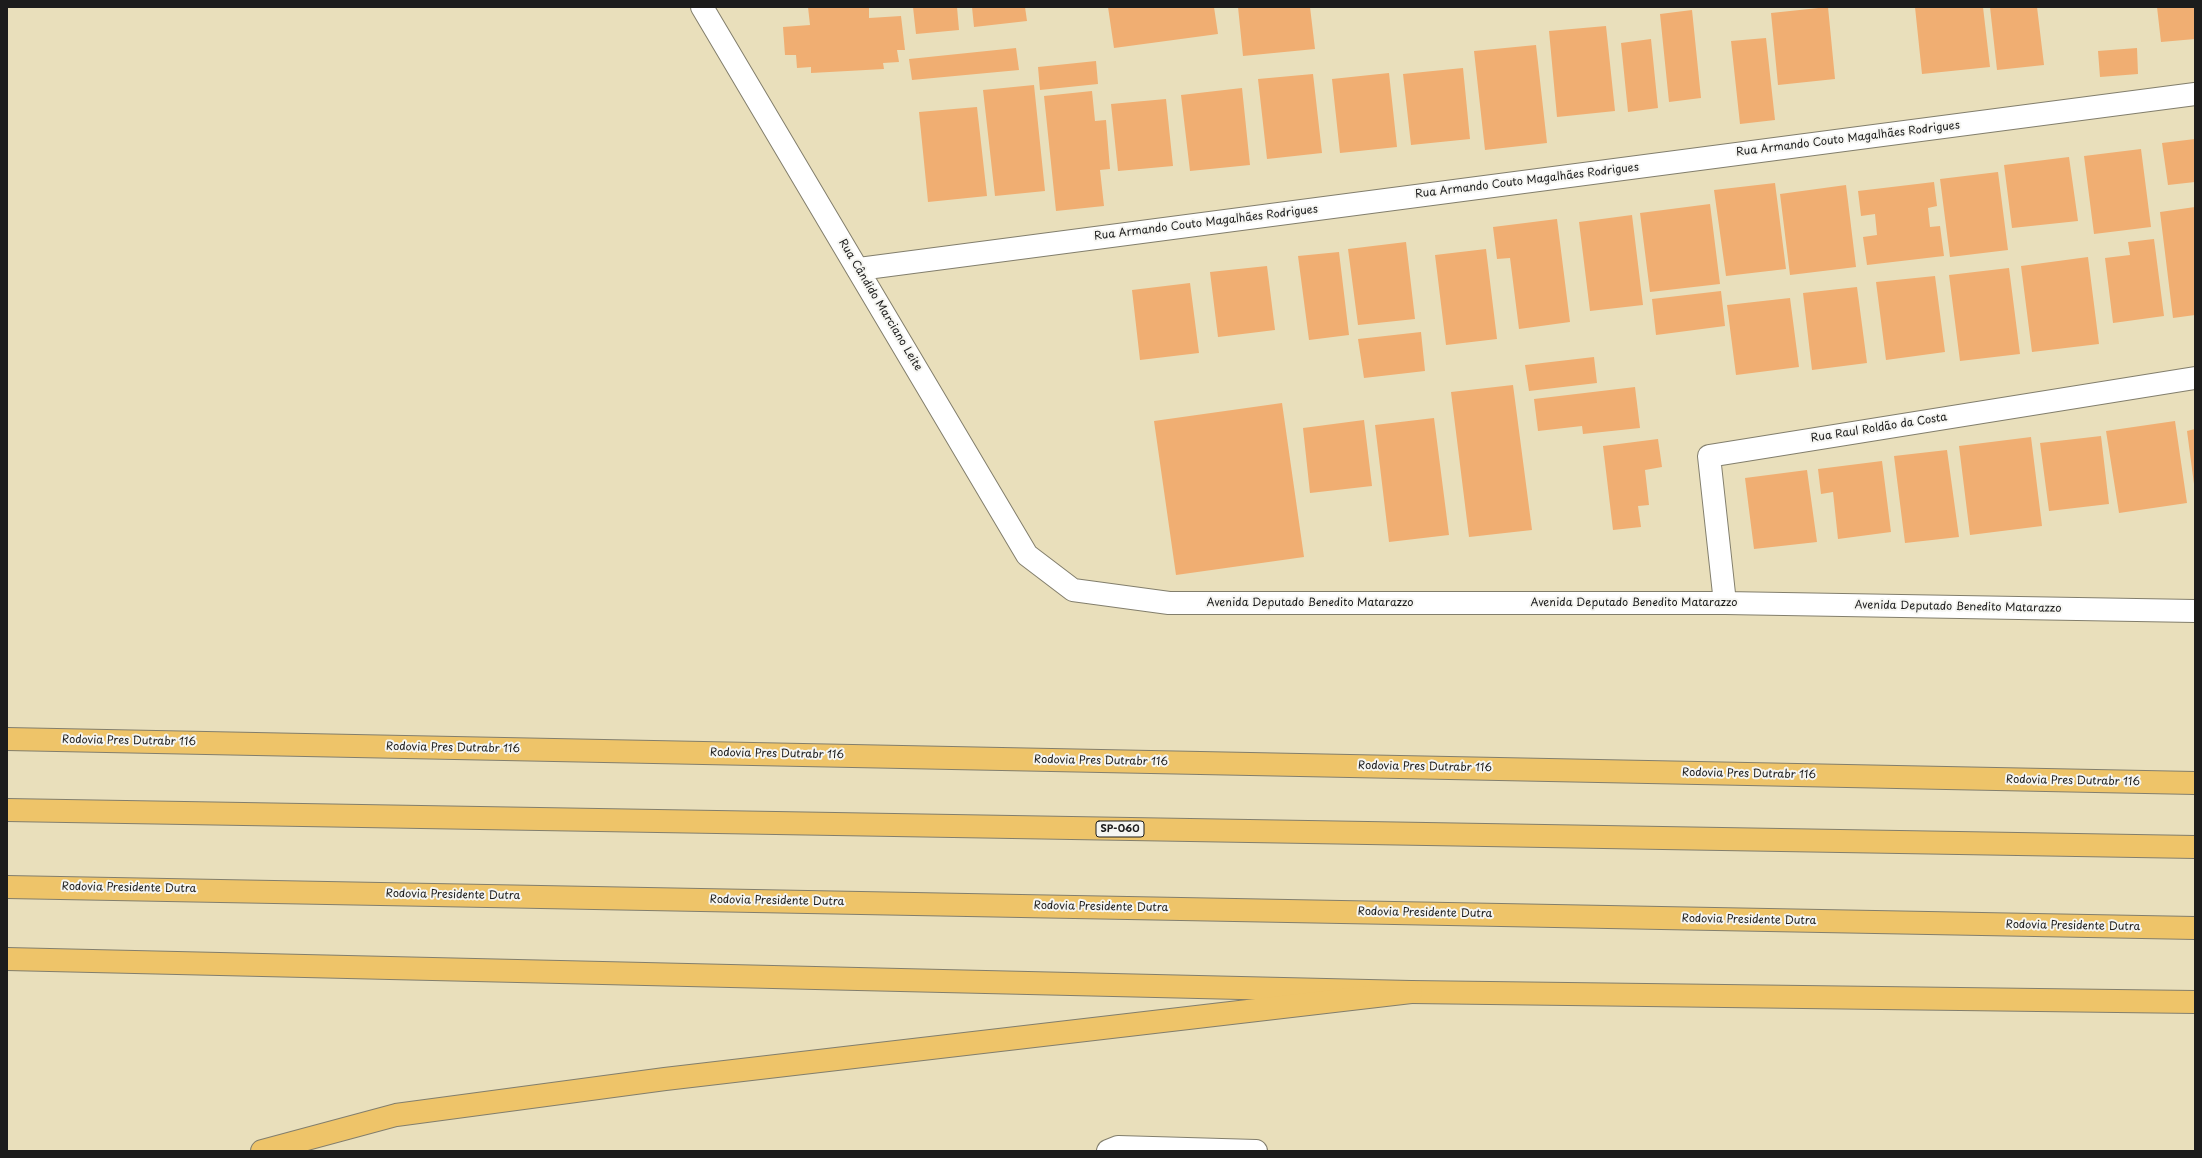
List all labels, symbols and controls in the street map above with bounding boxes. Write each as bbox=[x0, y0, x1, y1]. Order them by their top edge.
street label: Rua Armando Couto Magalhães Rodrigues bbox=[1735, 119, 1961, 159]
street label: Rua Armando Couto Magalhães Rodrigues bbox=[1414, 161, 1640, 201]
street label: Rua Armando Couto Magalhães Rodrigues bbox=[1093, 203, 1319, 243]
street label: Rua Cândido Marciano Leite bbox=[835, 237, 925, 373]
street label: Rua Raul Roldão da Costa bbox=[1810, 411, 1948, 445]
street label: Avenida Deputado Benedito Matarazzo bbox=[1206, 596, 1414, 610]
street label: Avenida Deputado Benedito Matarazzo bbox=[1530, 596, 1738, 610]
street label: Avenida Deputado Benedito Matarazzo bbox=[1854, 599, 2062, 615]
street label: Rodovia Pres Dutrabr 116 bbox=[62, 733, 196, 749]
street label: Rodovia Pres Dutrabr 116 bbox=[386, 740, 520, 756]
street label: Rodovia Pres Dutrabr 116 bbox=[710, 746, 844, 762]
street label: Rodovia Pres Dutrabr 116 bbox=[1034, 753, 1168, 769]
street label: Rodovia Pres Dutrabr 116 bbox=[1358, 759, 1492, 775]
street label: Rodovia Pres Dutrabr 116 bbox=[1682, 766, 1816, 782]
street label: Rodovia Pres Dutrabr 116 bbox=[2006, 773, 2140, 789]
road number: SP-060 bbox=[1096, 821, 1144, 837]
street label: Rodovia Presidente Dutra bbox=[61, 880, 197, 896]
street label: Rodovia Presidente Dutra bbox=[385, 887, 521, 903]
street label: Rodovia Presidente Dutra bbox=[709, 893, 845, 909]
street label: Rodovia Presidente Dutra bbox=[1033, 899, 1169, 915]
street label: Rodovia Presidente Dutra bbox=[1357, 905, 1493, 921]
street label: Rodovia Presidente Dutra bbox=[1681, 912, 1817, 928]
street label: Rodovia Presidente Dutra bbox=[2005, 918, 2141, 934]

